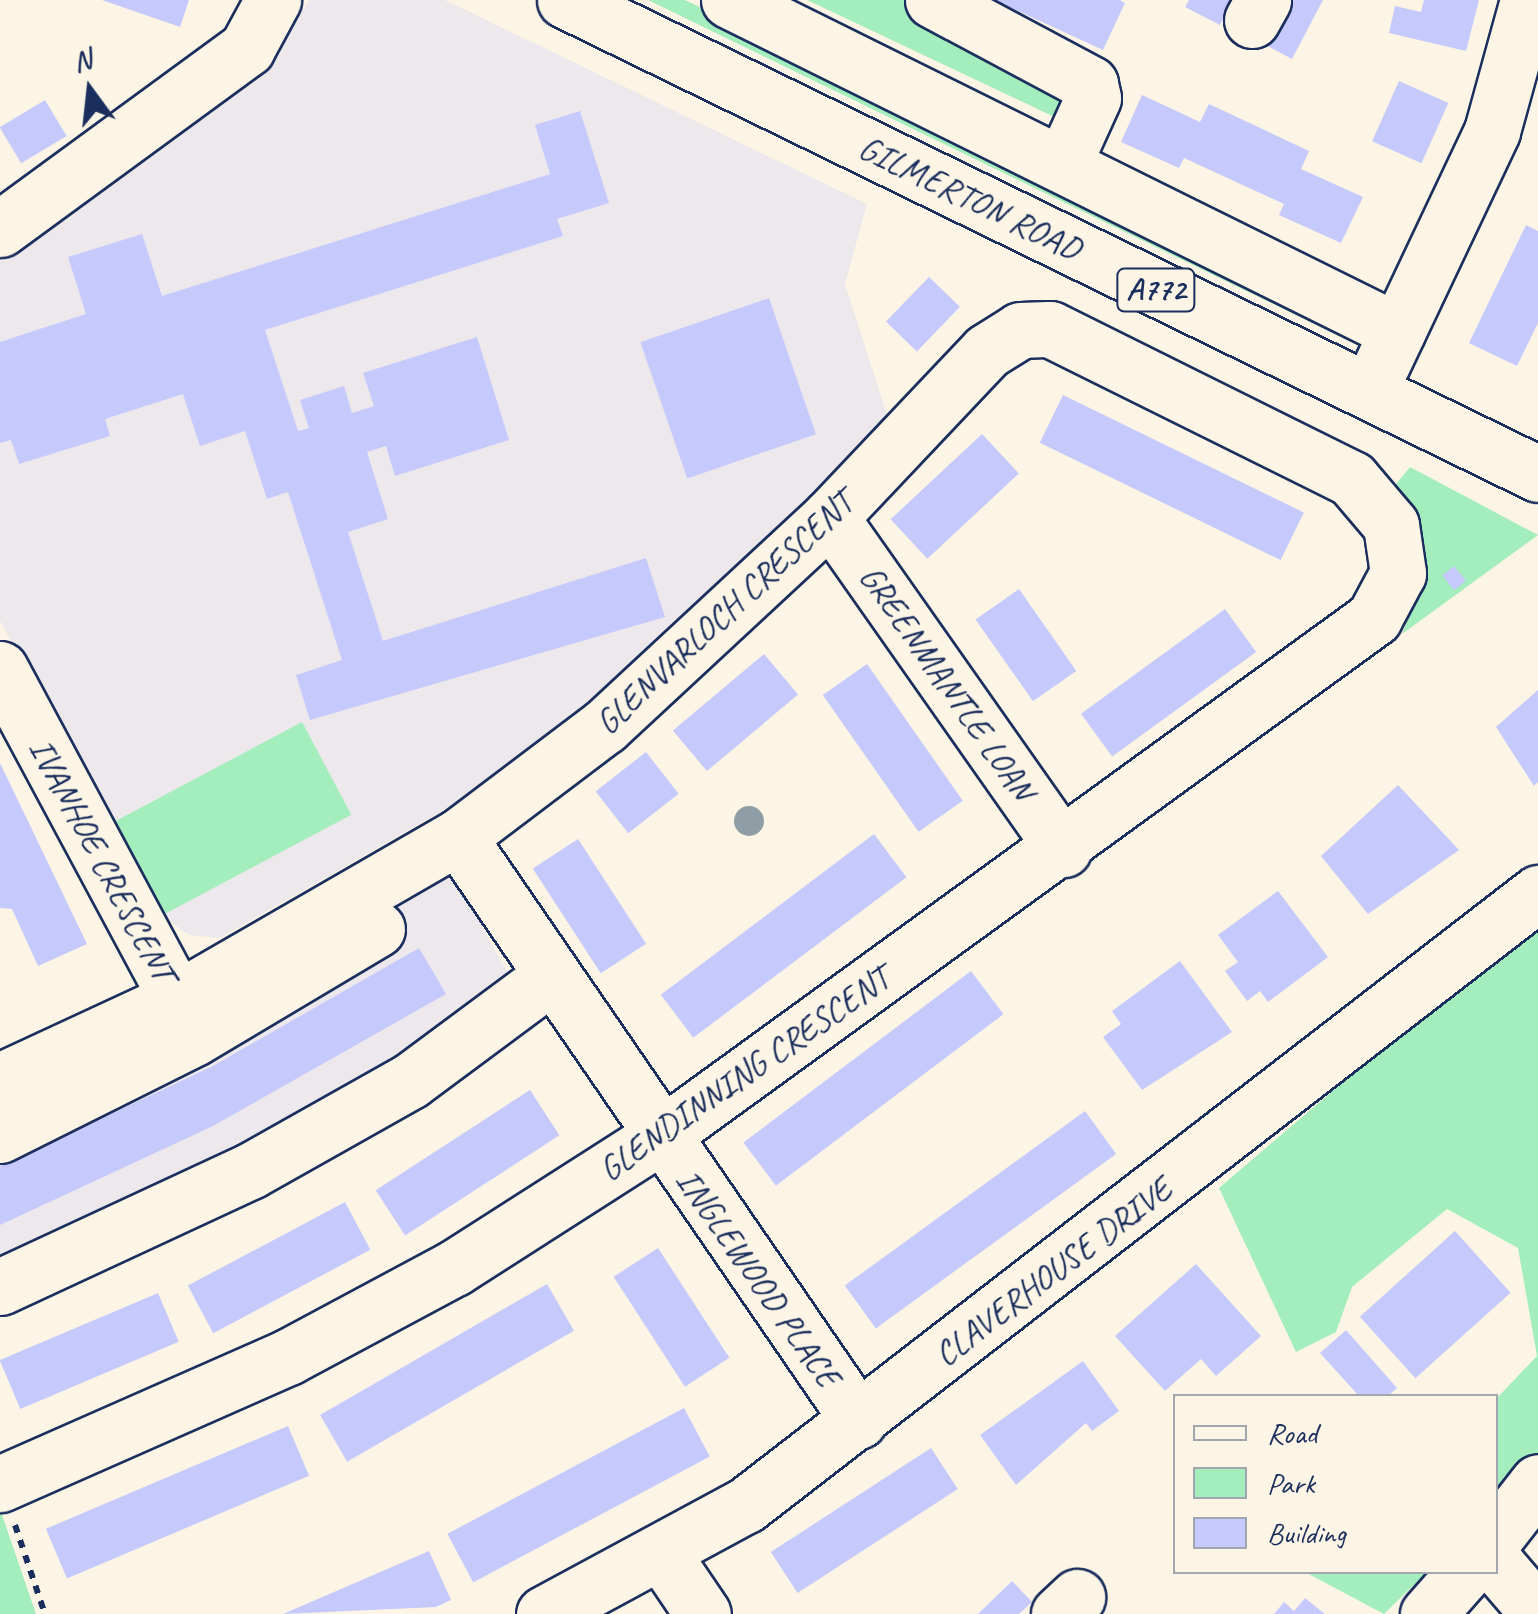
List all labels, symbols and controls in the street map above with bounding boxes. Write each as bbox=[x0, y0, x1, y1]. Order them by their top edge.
north arrow bbox=[40, 40, 140, 140]
text: N bbox=[69, 41, 95, 80]
street label: GILMERTON ROAD bbox=[852, 126, 1088, 270]
road number: A772 bbox=[1116, 263, 1196, 317]
street label: GLENVARLOCH CRESCENT bbox=[587, 483, 861, 743]
street label: GREENMANTLE LOAN bbox=[850, 557, 1044, 809]
street label: IVANHOE CRESCENT bbox=[20, 730, 184, 990]
street label: GLENDINNING CRESCENT bbox=[591, 958, 897, 1190]
street label: INGLEWOOD PLACE bbox=[667, 1161, 849, 1395]
street label: CLAVERHOUSE DRIVE bbox=[926, 1169, 1180, 1375]
legend bbox=[1173, 1394, 1498, 1574]
text: Road bbox=[1267, 1414, 1317, 1452]
text: Park bbox=[1267, 1464, 1315, 1502]
text: Building bbox=[1267, 1514, 1346, 1552]

